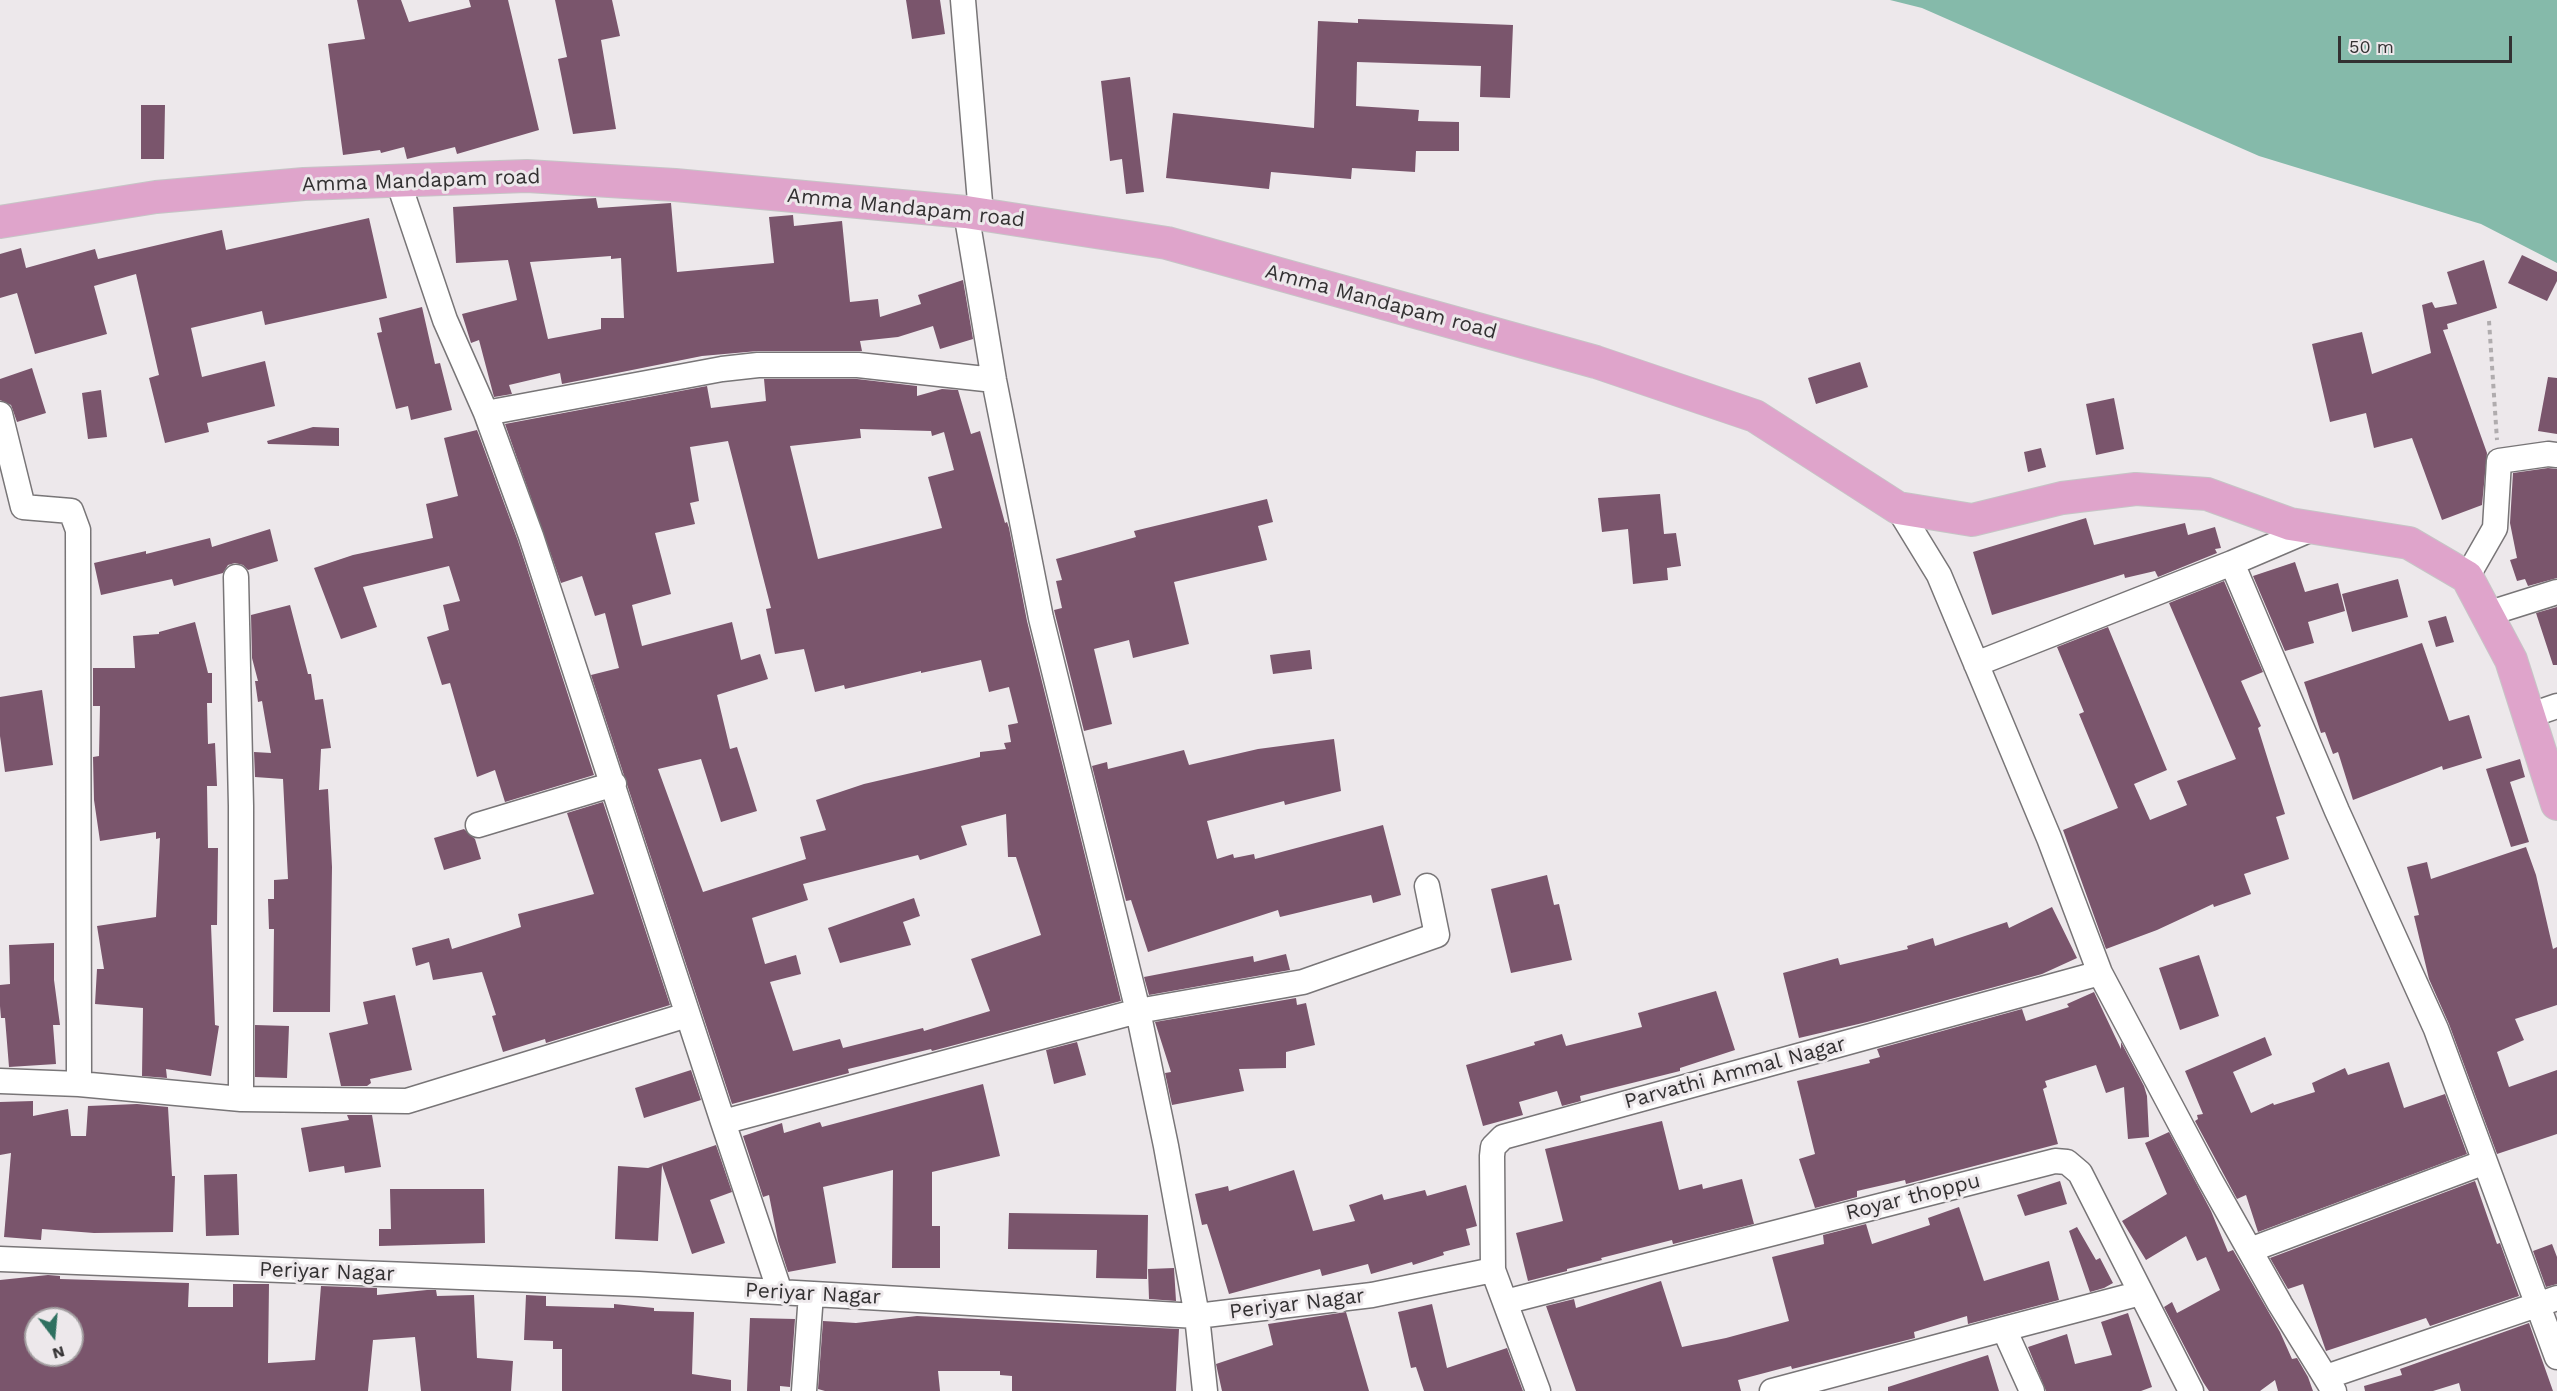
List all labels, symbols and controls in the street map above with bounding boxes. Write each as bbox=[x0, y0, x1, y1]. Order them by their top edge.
scale bar bbox=[2341, 24, 2515, 62]
text: 50 m bbox=[2349, 36, 2394, 57]
street label: Amma Mandapam road bbox=[301, 164, 541, 198]
street label: Amma Mandapam road bbox=[786, 183, 1026, 233]
street label: Amma Mandapam road bbox=[1262, 259, 1500, 345]
street label: Parvathi Ammal Nagar bbox=[1622, 1031, 1848, 1115]
street label: Royar thoppu bbox=[1843, 1168, 1983, 1226]
street label: Periyar Nagar bbox=[259, 1257, 395, 1287]
street label: Periyar Nagar bbox=[744, 1278, 882, 1310]
street label: Periyar Nagar bbox=[1228, 1283, 1366, 1325]
north arrow bbox=[24, 1307, 84, 1367]
text: N bbox=[50, 1342, 67, 1364]

